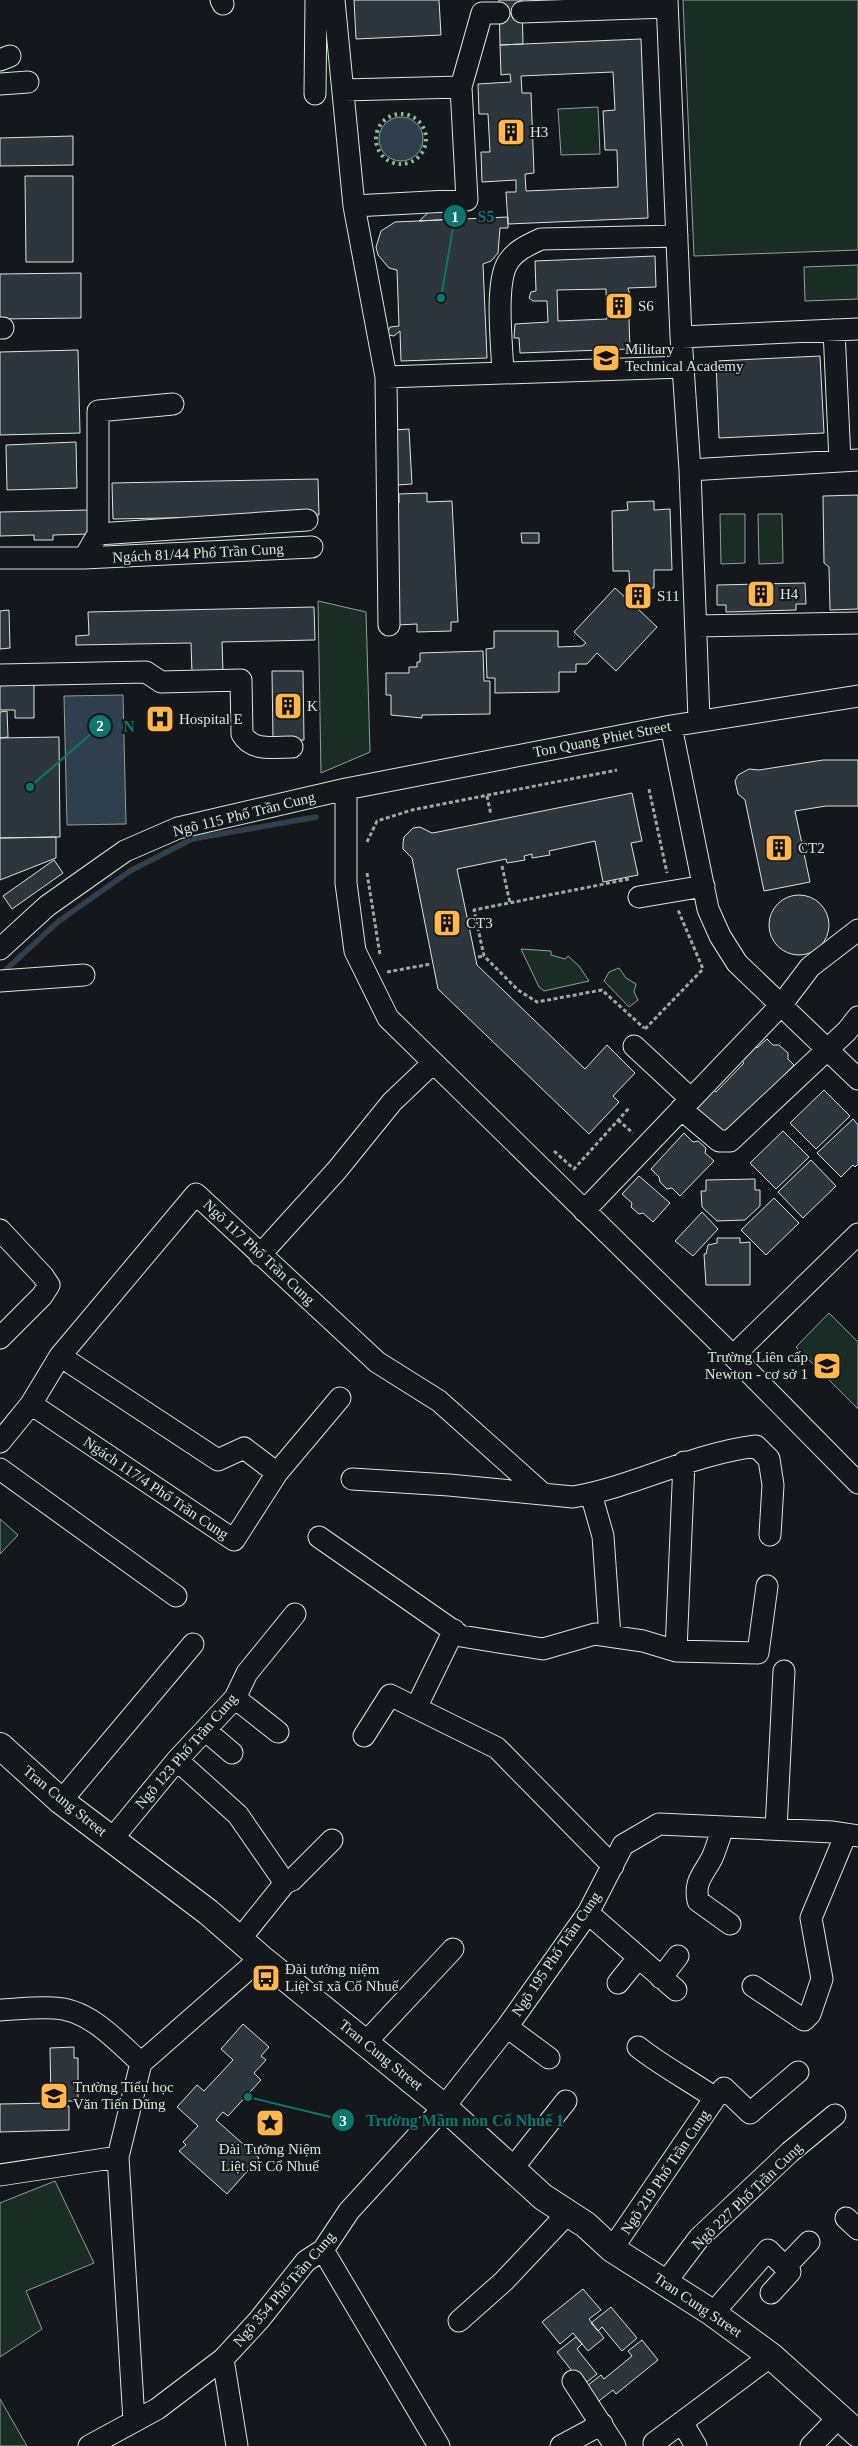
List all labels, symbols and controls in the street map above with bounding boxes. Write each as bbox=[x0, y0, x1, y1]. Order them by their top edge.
building icon: H3 bbox=[496, 117, 526, 147]
place label: H3 bbox=[530, 124, 548, 140]
callout: S5 bbox=[442, 201, 504, 232]
text: S5 bbox=[478, 208, 494, 225]
text: 1 bbox=[451, 209, 459, 225]
building icon: S6 bbox=[604, 291, 634, 321]
place label: S6 bbox=[638, 298, 654, 314]
place label: Military Technical Academy bbox=[625, 341, 744, 374]
school or university icon: Military Technical Academy bbox=[591, 343, 621, 373]
street label: Ngách 81/44 Phố Trần Cung bbox=[112, 540, 285, 565]
building icon: H4 bbox=[746, 579, 776, 609]
building icon: S11 bbox=[623, 581, 653, 611]
place label: H4 bbox=[780, 586, 799, 602]
place label: S11 bbox=[657, 588, 680, 604]
building icon: K bbox=[273, 691, 303, 721]
place label: K bbox=[307, 698, 318, 714]
hospital icon: Hospital E bbox=[145, 704, 175, 734]
callout: N bbox=[88, 711, 144, 742]
place label: Hospital E bbox=[179, 711, 243, 727]
text: 2 bbox=[96, 718, 104, 734]
text: N bbox=[123, 718, 135, 735]
street label: Ton Quang Phiet Street bbox=[532, 718, 673, 760]
street label: Ngõ 115 Phố Trần Cung bbox=[171, 788, 317, 839]
building icon: CT2 bbox=[764, 833, 794, 863]
place label: CT2 bbox=[798, 840, 825, 856]
building icon: CT3 bbox=[432, 908, 462, 938]
place label: CT3 bbox=[466, 915, 493, 931]
street label: Ngõ 117 Phố Trần Cung bbox=[200, 1196, 318, 1308]
place label: Trường Liên cấp Newton - cơ sở 1 bbox=[705, 1349, 808, 1382]
school or university icon: Trường Liên cấp Newton - cơ sở 1 bbox=[812, 1351, 842, 1381]
street label: Ngách 117/4 Phố Trần Cung bbox=[81, 1434, 232, 1543]
street label: Ngõ 123 Phố Trần Cung bbox=[132, 1690, 240, 1812]
street label: Tran Cung Street bbox=[20, 1762, 111, 1840]
street label: Ngõ 195 Phố Trần Cung bbox=[508, 1888, 604, 2019]
place label: Đài tưởng niệm Liệt sĩ xã Cổ Nhuế bbox=[285, 1961, 399, 1994]
bus stop icon: Đài tưởng niệm Liệt sĩ xã Cổ Nhuế bbox=[251, 1963, 281, 1993]
street label: Tran Cung Street bbox=[336, 2016, 427, 2094]
place label: Trường Tiểu học Văn Tiến Dũng bbox=[73, 2079, 174, 2112]
school or university icon: Trường Tiểu học Văn Tiến Dũng bbox=[39, 2081, 69, 2111]
callout: Trường Mầm non Cổ Nhuế 1 bbox=[330, 2105, 574, 2136]
street label: Ngõ 219 Phố Trần Cung bbox=[617, 2106, 713, 2237]
place icon: Đài Tưởng Niệm Liệt Sĩ Cổ Nhuế bbox=[255, 2108, 285, 2138]
text: Trường Mầm non Cổ Nhuế 1 bbox=[366, 2112, 564, 2130]
text: 3 bbox=[339, 2113, 347, 2129]
street label: Ngõ 227 Phố Trần Cung bbox=[689, 2139, 806, 2253]
place label: Đài Tưởng Niệm Liệt Sĩ Cổ Nhuế bbox=[219, 2141, 322, 2174]
street label: Ngõ 354 Phố Trần Cung bbox=[230, 2228, 338, 2350]
street label: Tran Cung Street bbox=[651, 2270, 746, 2341]

